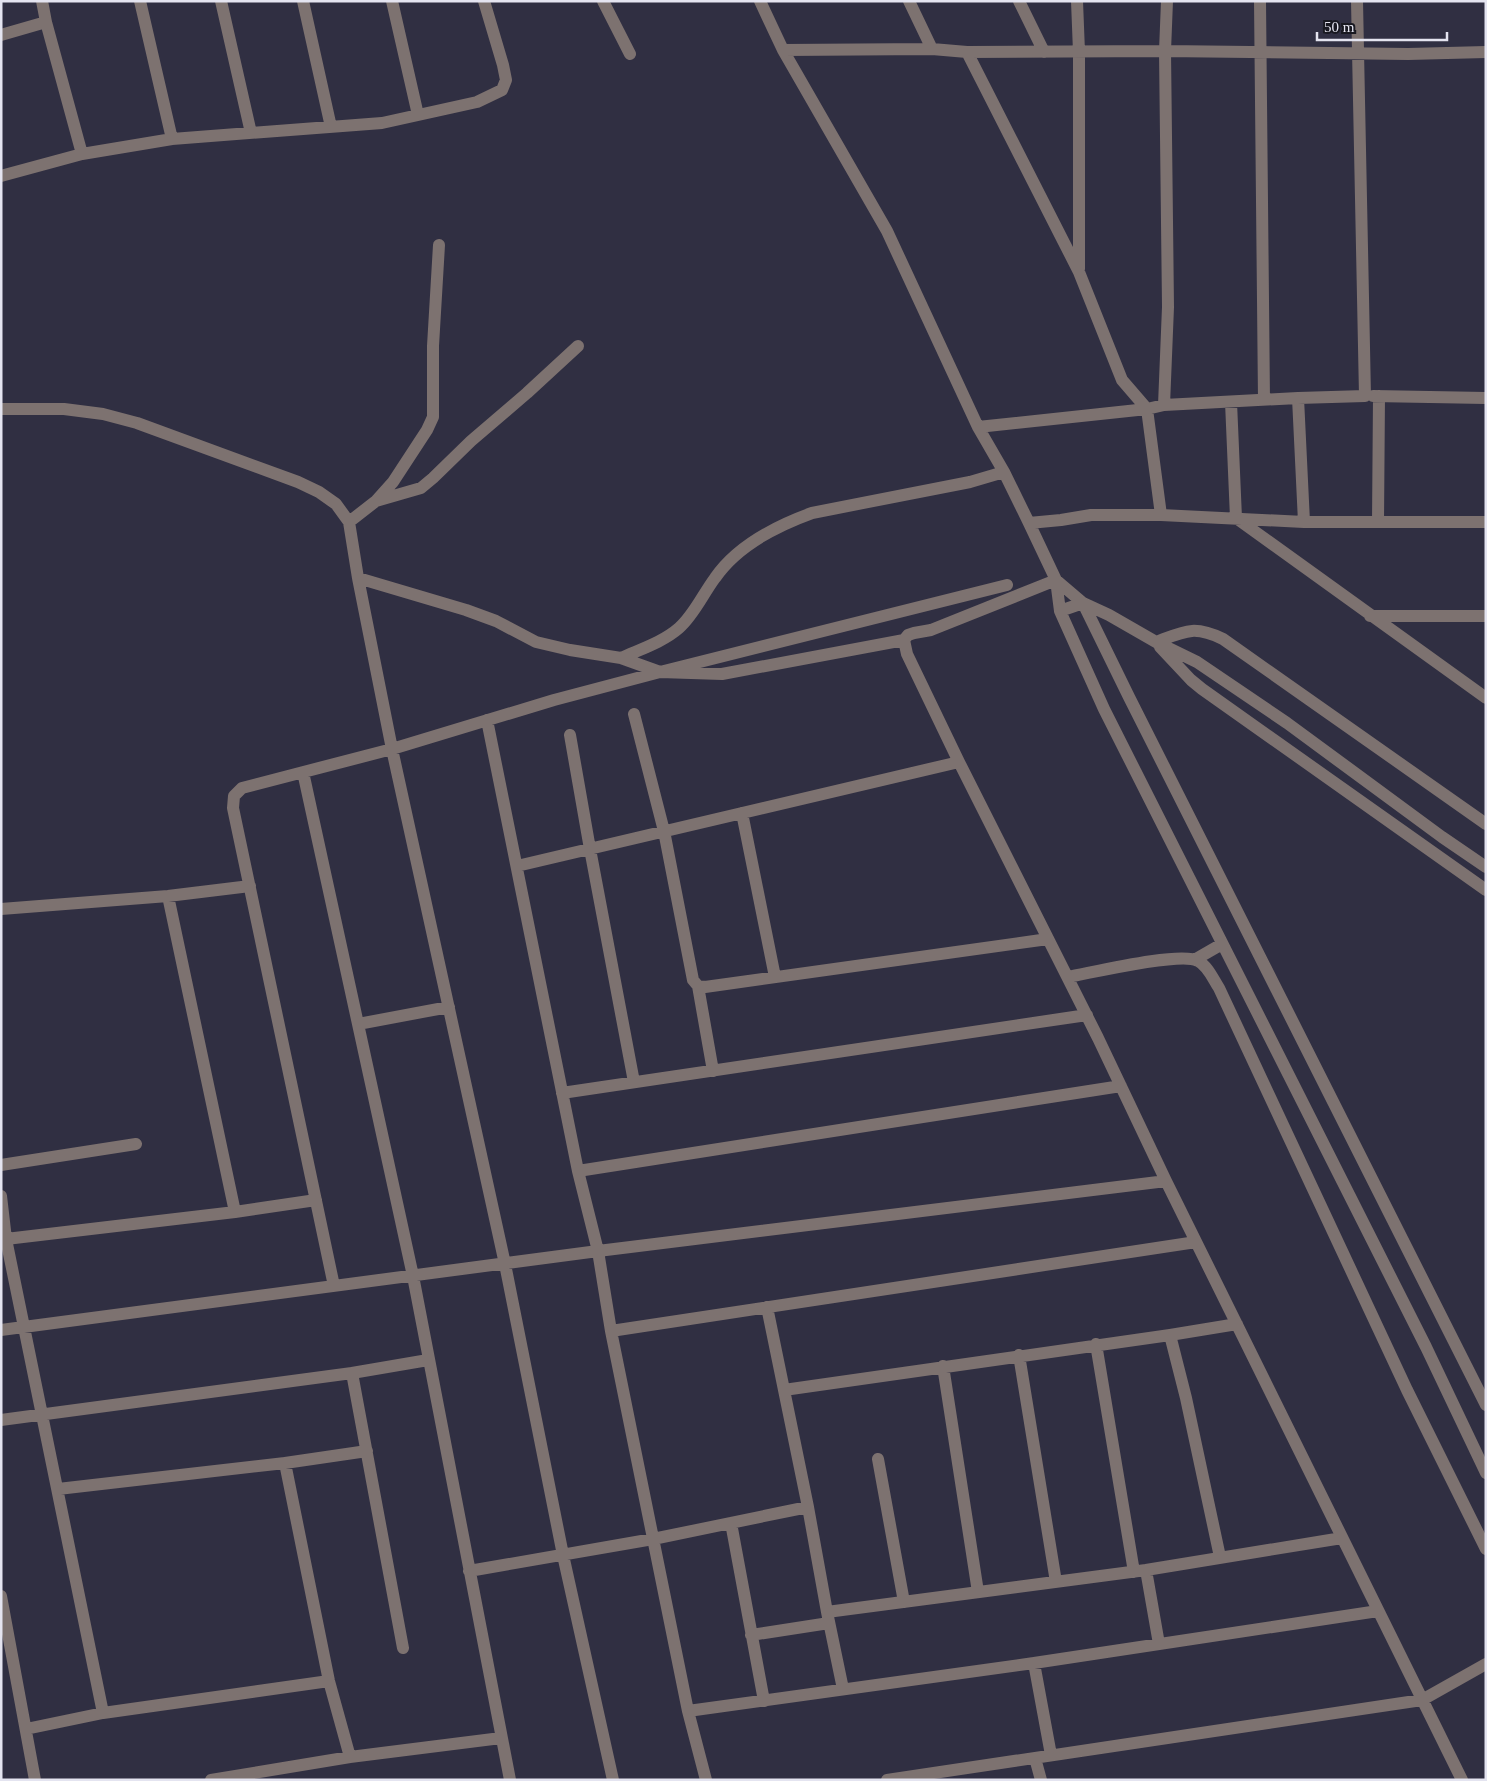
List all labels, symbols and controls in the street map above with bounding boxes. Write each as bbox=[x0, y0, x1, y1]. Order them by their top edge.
scale bar bbox=[1317, 10, 1447, 42]
text: 50 m bbox=[1324, 19, 1355, 35]

